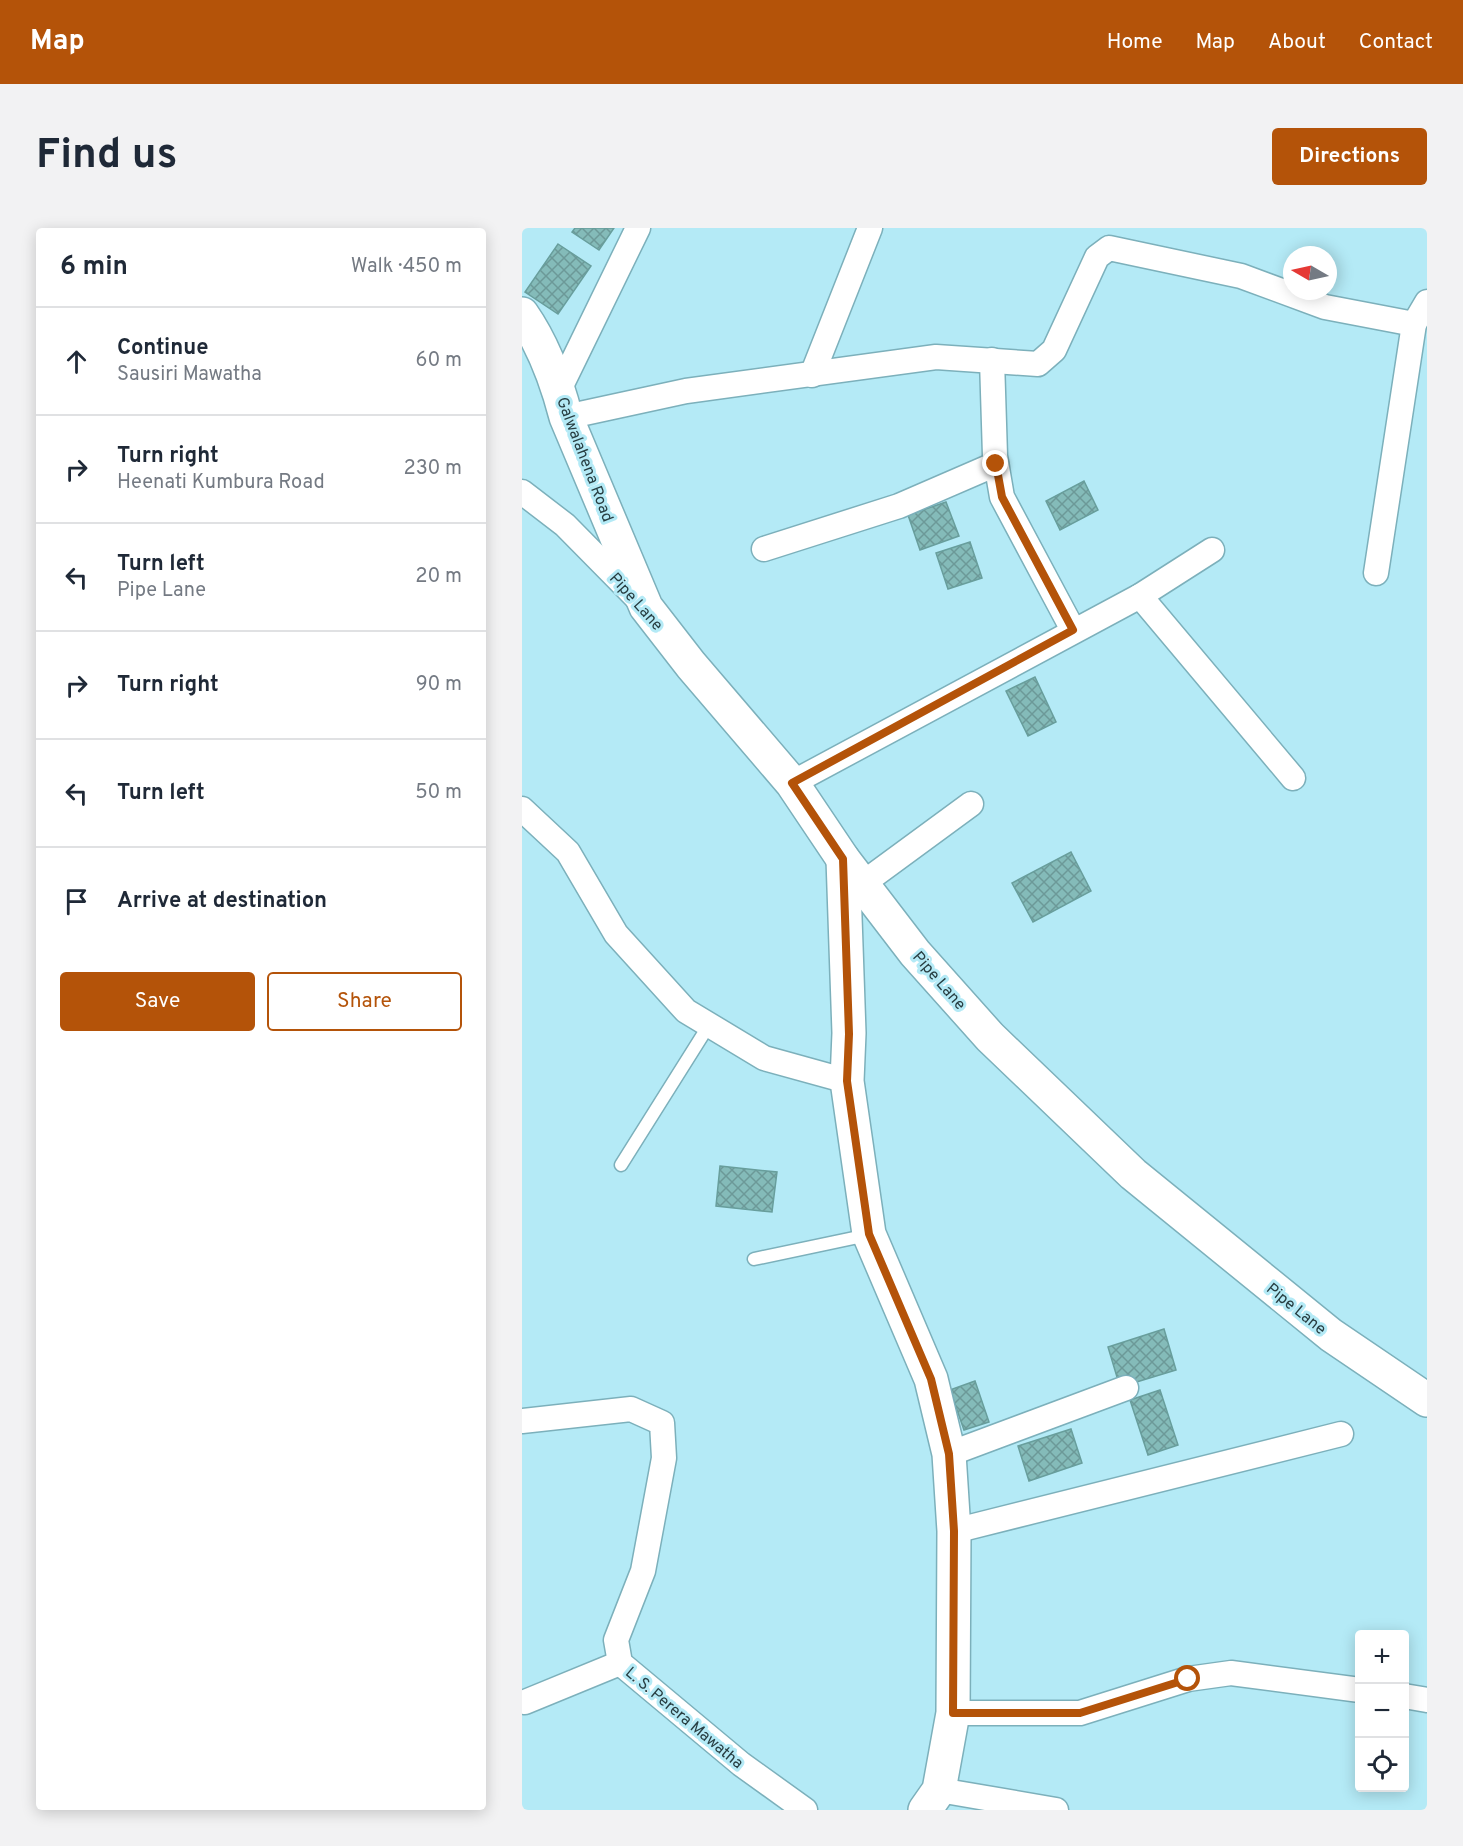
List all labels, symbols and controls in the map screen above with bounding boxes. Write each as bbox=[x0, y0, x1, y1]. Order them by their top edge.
text: Map bbox=[30, 24, 85, 60]
text: Home bbox=[1107, 29, 1163, 56]
text: Map bbox=[1196, 29, 1235, 56]
text: About bbox=[1268, 29, 1326, 56]
text: Contact bbox=[1359, 29, 1433, 56]
button: Directions bbox=[1272, 128, 1427, 185]
text: Find us bbox=[36, 130, 177, 183]
north arrow bbox=[1283, 246, 1337, 300]
text: 6 min bbox=[60, 251, 128, 284]
text: Walk · 450 m bbox=[351, 254, 462, 280]
text: Continue bbox=[117, 335, 208, 362]
icon: ahead bbox=[60, 345, 93, 378]
text: 60 m bbox=[416, 348, 462, 374]
text: Sausiri Mawatha bbox=[117, 362, 262, 388]
street label: Galwalahena Road bbox=[551, 394, 617, 525]
text: Turn right bbox=[117, 443, 219, 470]
route end bbox=[982, 450, 1008, 476]
icon: right bbox=[60, 453, 93, 486]
text: 230 m bbox=[403, 456, 462, 482]
text: Heenati Kumbura Road bbox=[117, 470, 325, 496]
text: Turn left bbox=[117, 551, 205, 578]
icon: left bbox=[60, 561, 93, 594]
text: 20 m bbox=[415, 564, 462, 590]
street label: Pipe Lane bbox=[604, 569, 667, 635]
text: Pipe Lane bbox=[117, 578, 206, 604]
icon: right bbox=[60, 669, 93, 702]
text: Turn right bbox=[117, 672, 219, 699]
text: 90 m bbox=[416, 672, 462, 698]
icon: left bbox=[60, 777, 93, 810]
text: Turn left bbox=[117, 780, 205, 807]
text: 50 m bbox=[415, 780, 462, 806]
icon: arrive bbox=[60, 885, 93, 918]
text: Arrive at destination bbox=[117, 888, 327, 915]
street label: Pipe Lane bbox=[908, 948, 969, 1015]
button: Save bbox=[60, 972, 255, 1031]
button: Share bbox=[267, 972, 462, 1031]
street label: Pipe Lane bbox=[1262, 1279, 1330, 1340]
map controls bbox=[1355, 1630, 1409, 1792]
button: + bbox=[1355, 1630, 1409, 1684]
street label: L. S. Perera Mawatha bbox=[621, 1663, 747, 1774]
route start bbox=[1174, 1665, 1200, 1691]
button: − bbox=[1355, 1684, 1409, 1738]
button: locate bbox=[1355, 1738, 1409, 1792]

